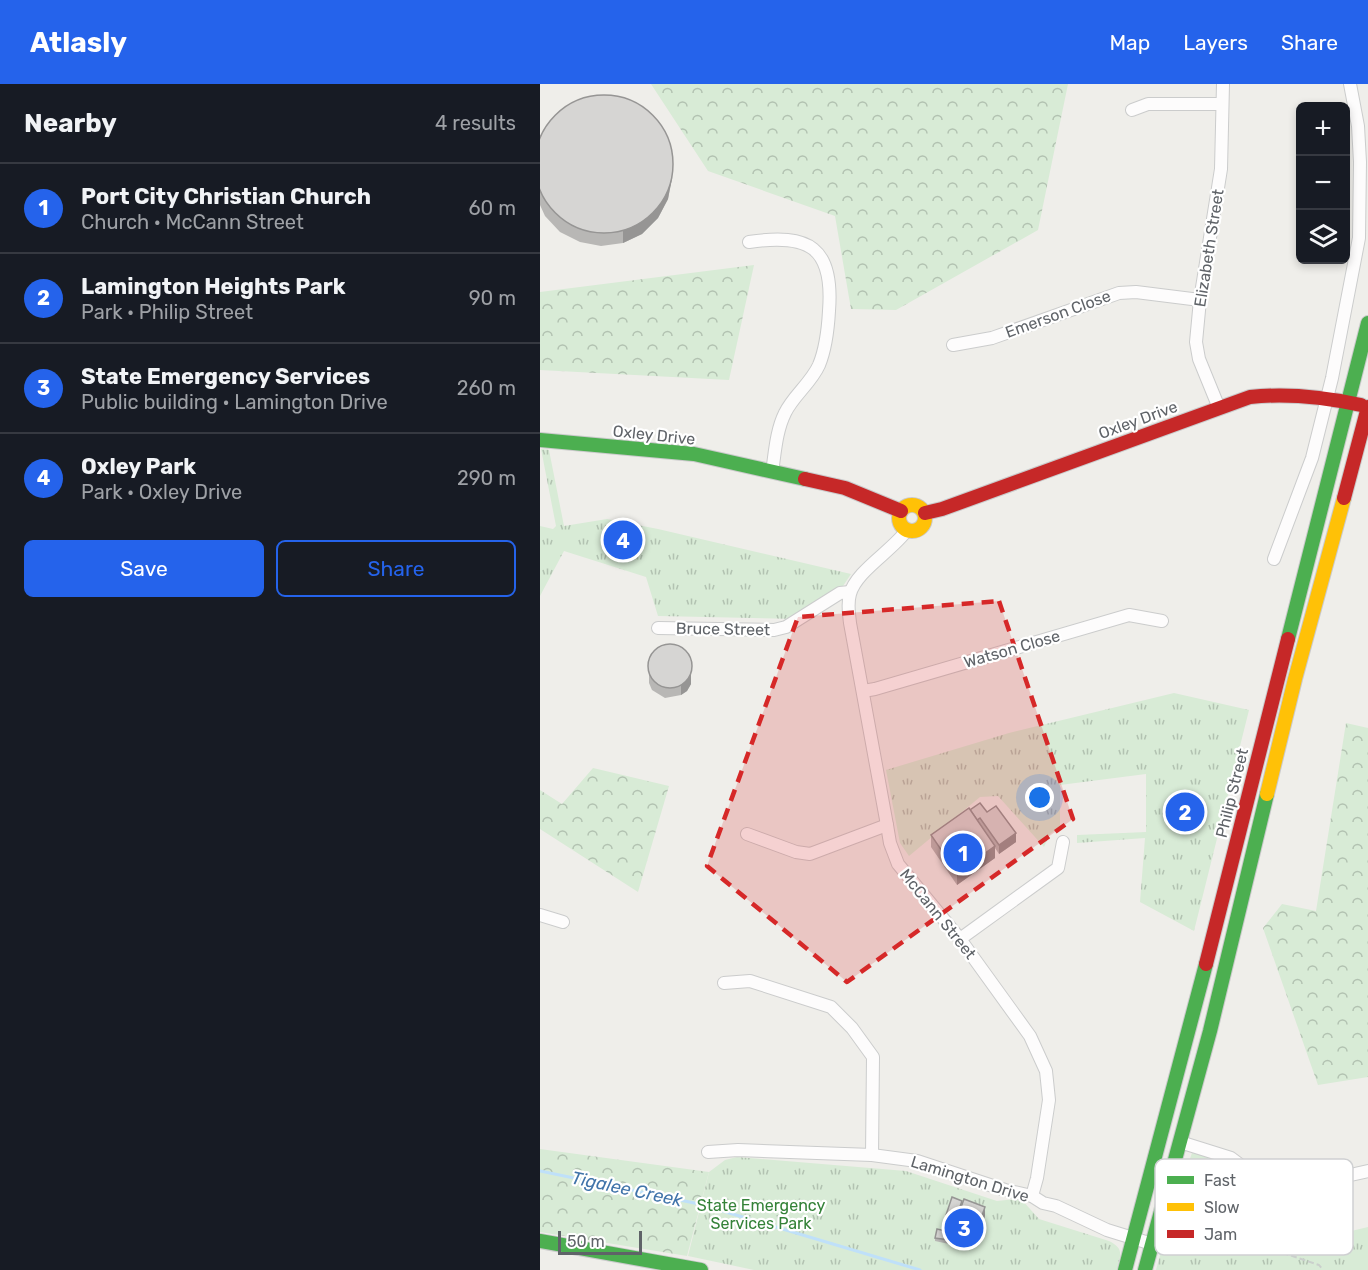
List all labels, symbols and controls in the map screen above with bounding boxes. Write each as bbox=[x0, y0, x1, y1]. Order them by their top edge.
text: Atlasly bbox=[30, 26, 127, 59]
text: Map bbox=[1109, 30, 1150, 55]
text: Layers bbox=[1183, 30, 1248, 55]
text: Share bbox=[1281, 30, 1338, 55]
map controls bbox=[1296, 102, 1350, 264]
button: + bbox=[1296, 102, 1350, 156]
text: Nearby bbox=[24, 108, 117, 139]
text: 4 results bbox=[435, 111, 516, 135]
button: − bbox=[1296, 156, 1350, 210]
text: Port City Christian Church bbox=[81, 183, 371, 210]
street label: Elizabeth Street bbox=[1190, 188, 1228, 308]
text: 1 bbox=[39, 196, 48, 220]
text: 60 m bbox=[469, 196, 516, 220]
text: Church · McCann Street bbox=[81, 210, 304, 234]
button: layers bbox=[1296, 210, 1350, 264]
text: Lamington Heights Park bbox=[81, 273, 346, 300]
text: 2 bbox=[37, 286, 50, 310]
text: 90 m bbox=[469, 286, 516, 310]
street label: Emerson Close bbox=[1003, 286, 1113, 342]
text: Park · Philip Street bbox=[81, 300, 253, 324]
text: State Emergency Services bbox=[81, 363, 370, 390]
text: 3 bbox=[37, 376, 50, 400]
text: 260 m bbox=[457, 376, 516, 400]
text: Public building · Lamington Drive bbox=[81, 390, 388, 414]
street label: Oxley Drive bbox=[1096, 397, 1180, 443]
street label: Oxley Drive bbox=[612, 421, 696, 449]
text: Oxley Park bbox=[81, 453, 196, 480]
text: 4 bbox=[37, 466, 50, 490]
text: 290 m bbox=[457, 466, 516, 490]
text: Park · Oxley Drive bbox=[81, 480, 242, 504]
pin: 4 bbox=[604, 518, 643, 562]
button: Save bbox=[24, 540, 264, 597]
button: Share bbox=[276, 540, 516, 597]
street label: Bruce Street bbox=[676, 619, 770, 639]
street label: Watson Close bbox=[962, 626, 1062, 672]
street label: Philip Street bbox=[1212, 746, 1252, 840]
your location bbox=[1025, 783, 1054, 812]
pin: 2 bbox=[1166, 790, 1204, 834]
pin: 1 bbox=[944, 830, 982, 876]
street label: McCann Street bbox=[896, 865, 980, 963]
street label: Lamington Drive bbox=[909, 1152, 1032, 1206]
legend bbox=[1155, 1159, 1353, 1255]
water label: Tigalee Creek bbox=[570, 1167, 685, 1212]
text: Fast bbox=[1204, 1171, 1236, 1190]
park label: State Emergency Services Park bbox=[697, 1196, 825, 1233]
text: Slow bbox=[1204, 1198, 1240, 1217]
pin: 3 bbox=[944, 1206, 984, 1250]
text: Jam bbox=[1204, 1225, 1237, 1244]
scale bar bbox=[558, 1228, 642, 1256]
text: 50 m bbox=[567, 1232, 605, 1251]

